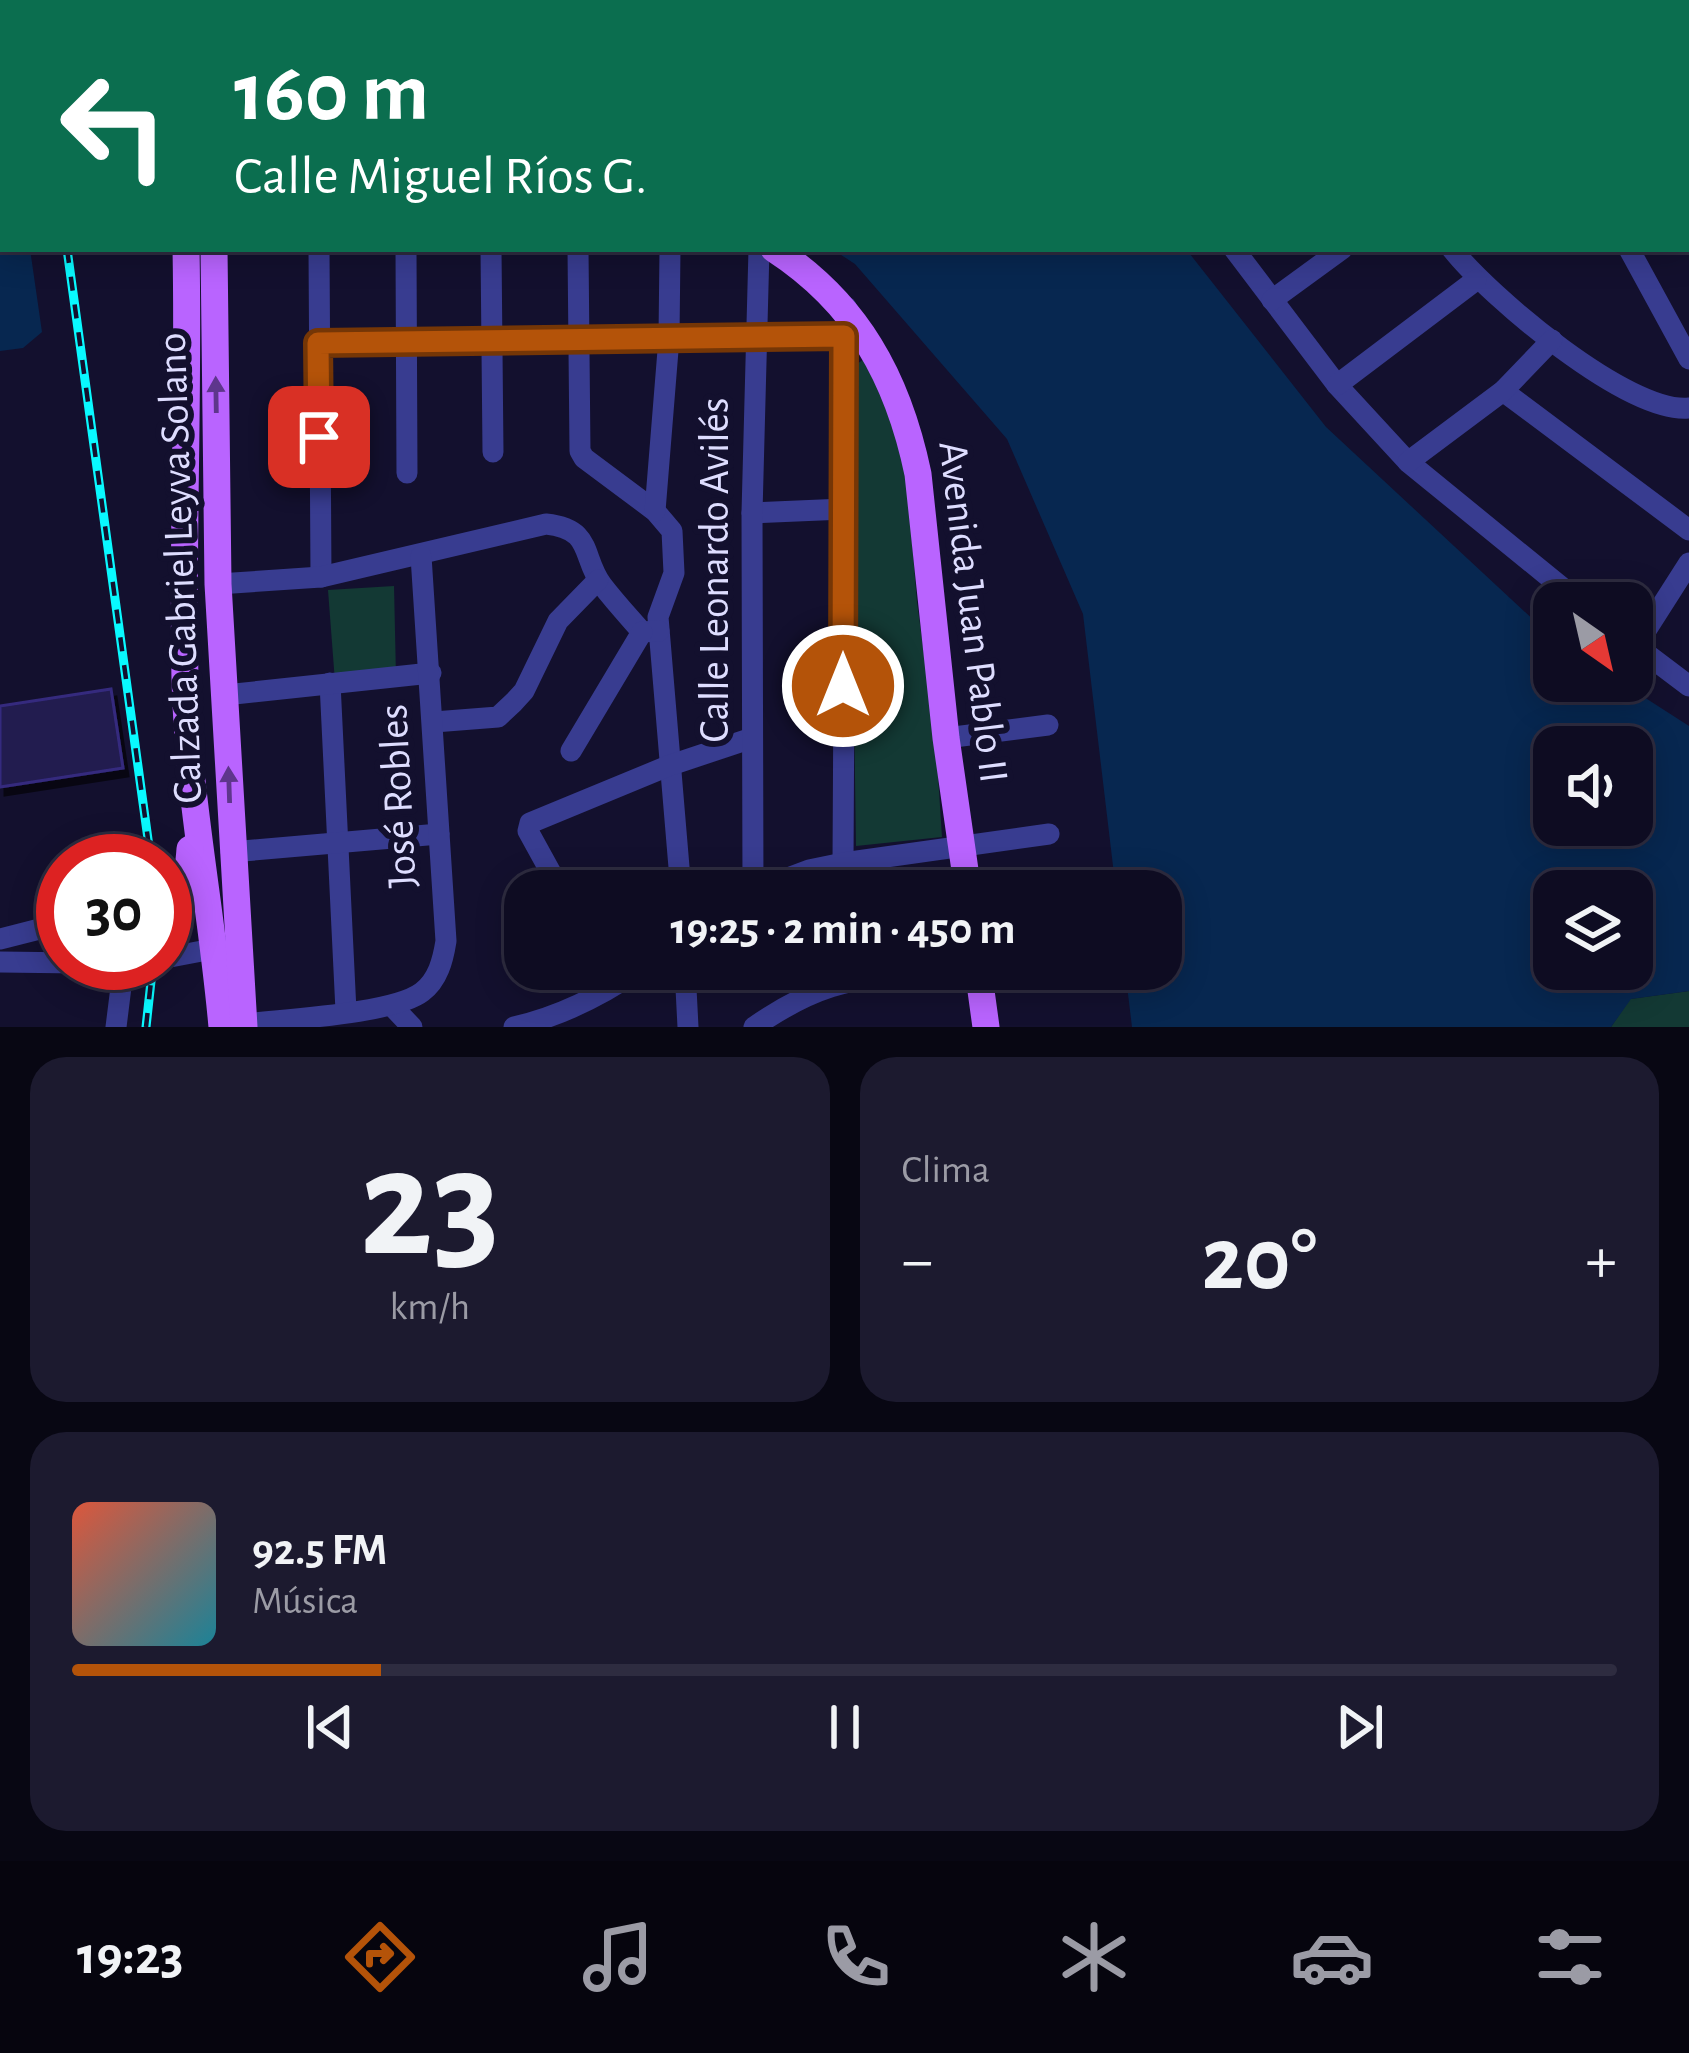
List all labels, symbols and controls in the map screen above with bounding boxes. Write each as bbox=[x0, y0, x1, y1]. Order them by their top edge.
icon: left bbox=[36, 48, 192, 204]
text: 160 m bbox=[234, 52, 429, 136]
text: Calle Miguel Ríos G. bbox=[234, 150, 647, 204]
street label: Calzada Gabriel Leyva Solano bbox=[151, 332, 209, 804]
one-way arrow bbox=[206, 375, 225, 413]
pin bbox=[268, 386, 370, 488]
street label: Calle Leonardo Avilés bbox=[694, 398, 736, 742]
icon: arrive bbox=[286, 404, 352, 470]
street label: Avenida Juan Pablo II bbox=[931, 439, 1015, 785]
north arrow bbox=[1533, 582, 1653, 702]
map controls bbox=[1533, 582, 1653, 990]
position arrow bbox=[780, 623, 906, 749]
street label: José Robles bbox=[372, 703, 424, 889]
button: sound bbox=[1533, 726, 1653, 846]
one-way arrow bbox=[219, 765, 238, 803]
speed limit sign: 30 bbox=[36, 834, 192, 990]
button: layers bbox=[1533, 870, 1653, 990]
text: 19:25 · 2 min · 450 m bbox=[670, 907, 1016, 952]
text: 23 bbox=[359, 1128, 500, 1284]
text: Clima bbox=[902, 1151, 990, 1190]
text: 20° bbox=[1201, 1216, 1317, 1306]
text: − bbox=[902, 1228, 933, 1294]
text: + bbox=[1585, 1228, 1617, 1294]
text: km/h bbox=[390, 1288, 470, 1327]
text: 92.5 FM bbox=[252, 1528, 387, 1573]
text: Música bbox=[252, 1582, 358, 1621]
icon: previous bbox=[297, 1694, 363, 1760]
icon: pause bbox=[812, 1694, 878, 1760]
icon: next bbox=[1327, 1694, 1393, 1760]
icon: directions bbox=[338, 1915, 422, 1999]
icon: music bbox=[576, 1915, 660, 1999]
icon: phone bbox=[814, 1915, 898, 1999]
icon: climate bbox=[1052, 1915, 1136, 1999]
icon: car bbox=[1290, 1915, 1374, 1999]
icon: filters bbox=[1528, 1915, 1612, 1999]
text: 19:23 bbox=[77, 1930, 184, 1984]

